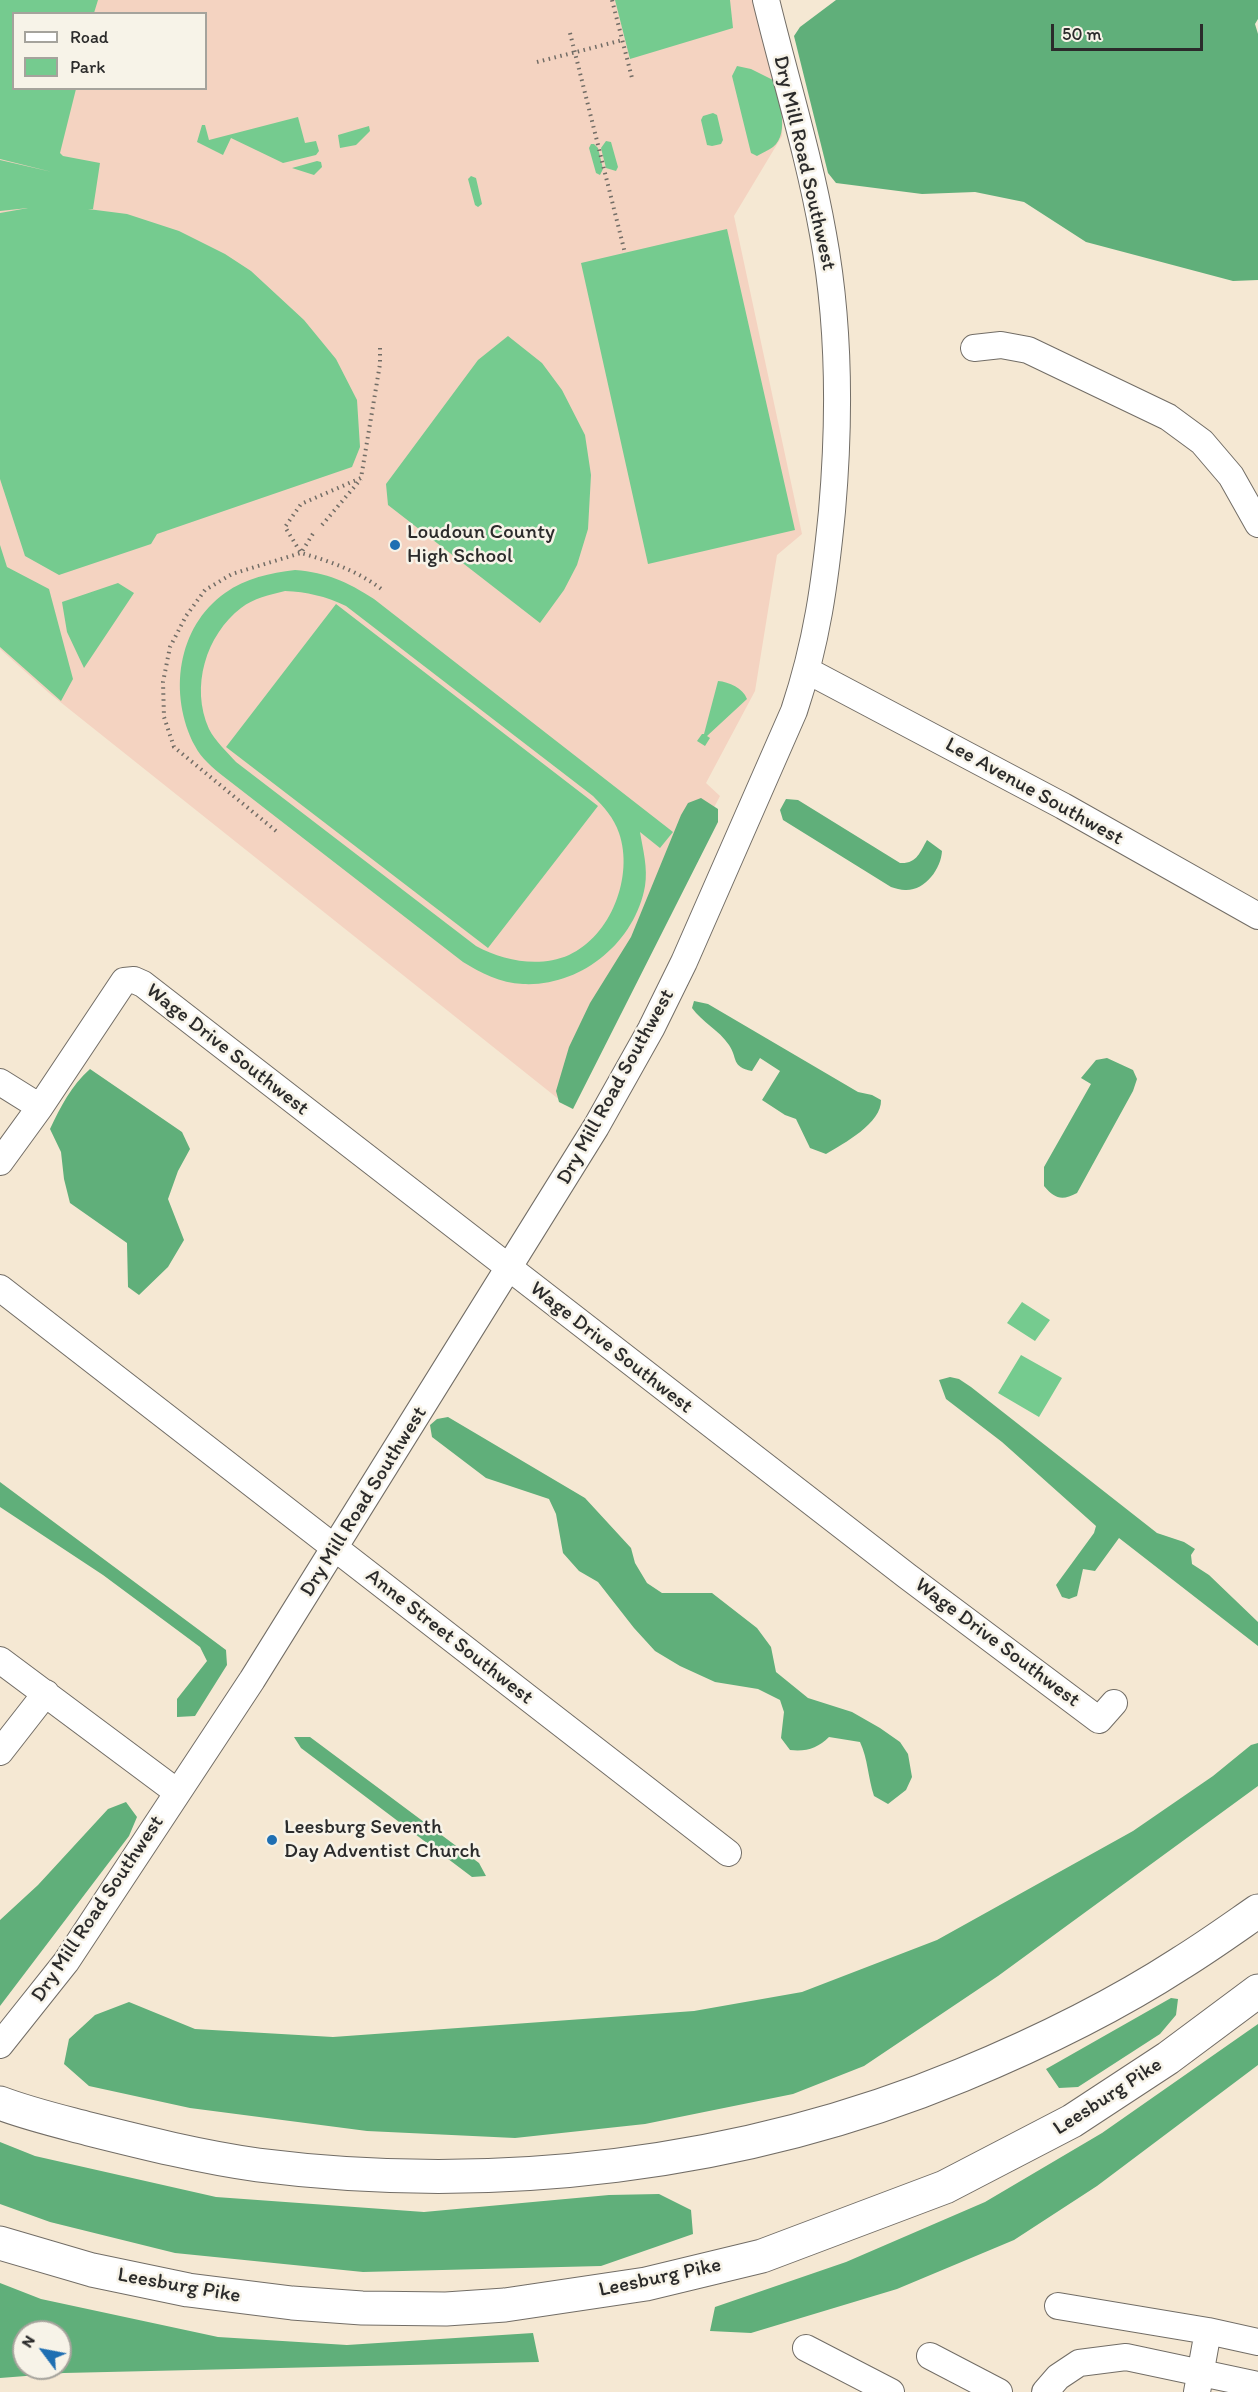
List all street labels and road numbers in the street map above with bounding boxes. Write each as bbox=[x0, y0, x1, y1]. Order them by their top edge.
street label: Dry Mill Road Southwest bbox=[767, 53, 841, 273]
street label: Lee Avenue Southwest bbox=[940, 733, 1128, 851]
street label: Wage Drive Southwest bbox=[140, 979, 314, 1121]
street label: Dry Mill Road Southwest bbox=[552, 985, 680, 1189]
street label: Wage Drive Southwest bbox=[524, 1277, 698, 1419]
street label: Dry Mill Road Southwest bbox=[295, 1402, 433, 1602]
street label: Anne Street Southwest bbox=[360, 1564, 538, 1710]
street label: Wage Drive Southwest bbox=[910, 1573, 1084, 1713]
street label: Dry Mill Road Southwest bbox=[26, 1811, 170, 2007]
street label: Leesburg Pike bbox=[1049, 2053, 1167, 2141]
street label: Leesburg Pike bbox=[596, 2253, 724, 2303]
street label: Leesburg Pike bbox=[115, 2263, 243, 2309]

